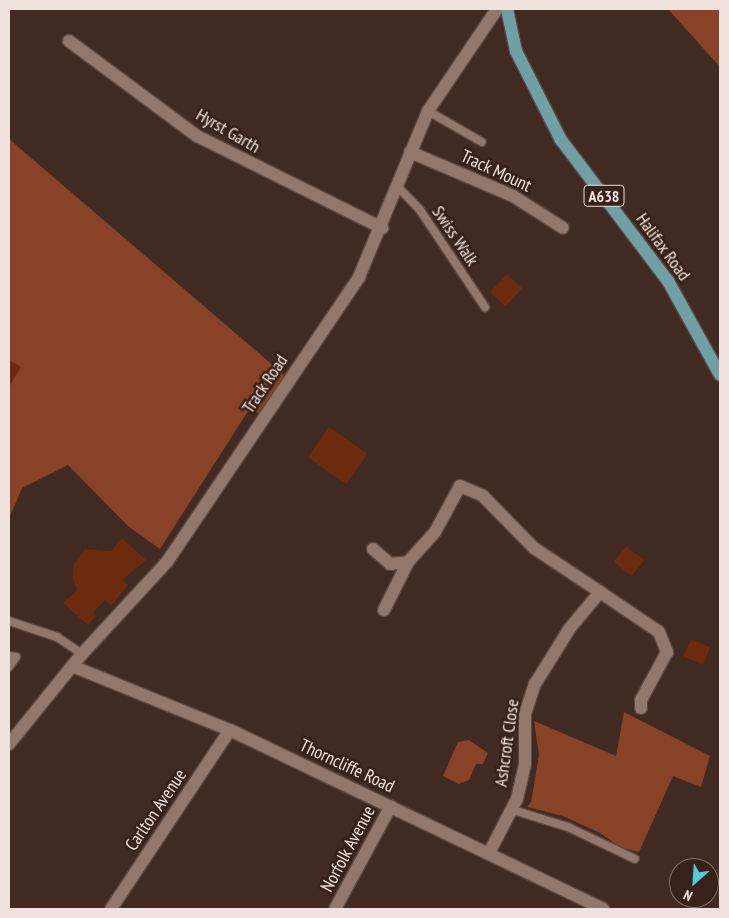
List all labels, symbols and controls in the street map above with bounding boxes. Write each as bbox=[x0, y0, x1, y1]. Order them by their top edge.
street label: Hyrst Garth bbox=[192, 104, 264, 158]
street label: Track Mount bbox=[457, 145, 535, 197]
road number: A638 bbox=[583, 182, 625, 210]
street label: Swiss Walk bbox=[427, 202, 483, 270]
street label: Halifax Road bbox=[631, 209, 695, 285]
street label: Track Road bbox=[237, 350, 293, 418]
street label: Ashcroft Close bbox=[490, 698, 524, 788]
street label: Thorncliffe Road bbox=[296, 735, 398, 797]
street label: Carlton Avenue bbox=[121, 765, 191, 855]
street label: Norfolk Avenue bbox=[316, 802, 380, 896]
north arrow bbox=[669, 858, 719, 908]
text: N bbox=[681, 886, 695, 905]

